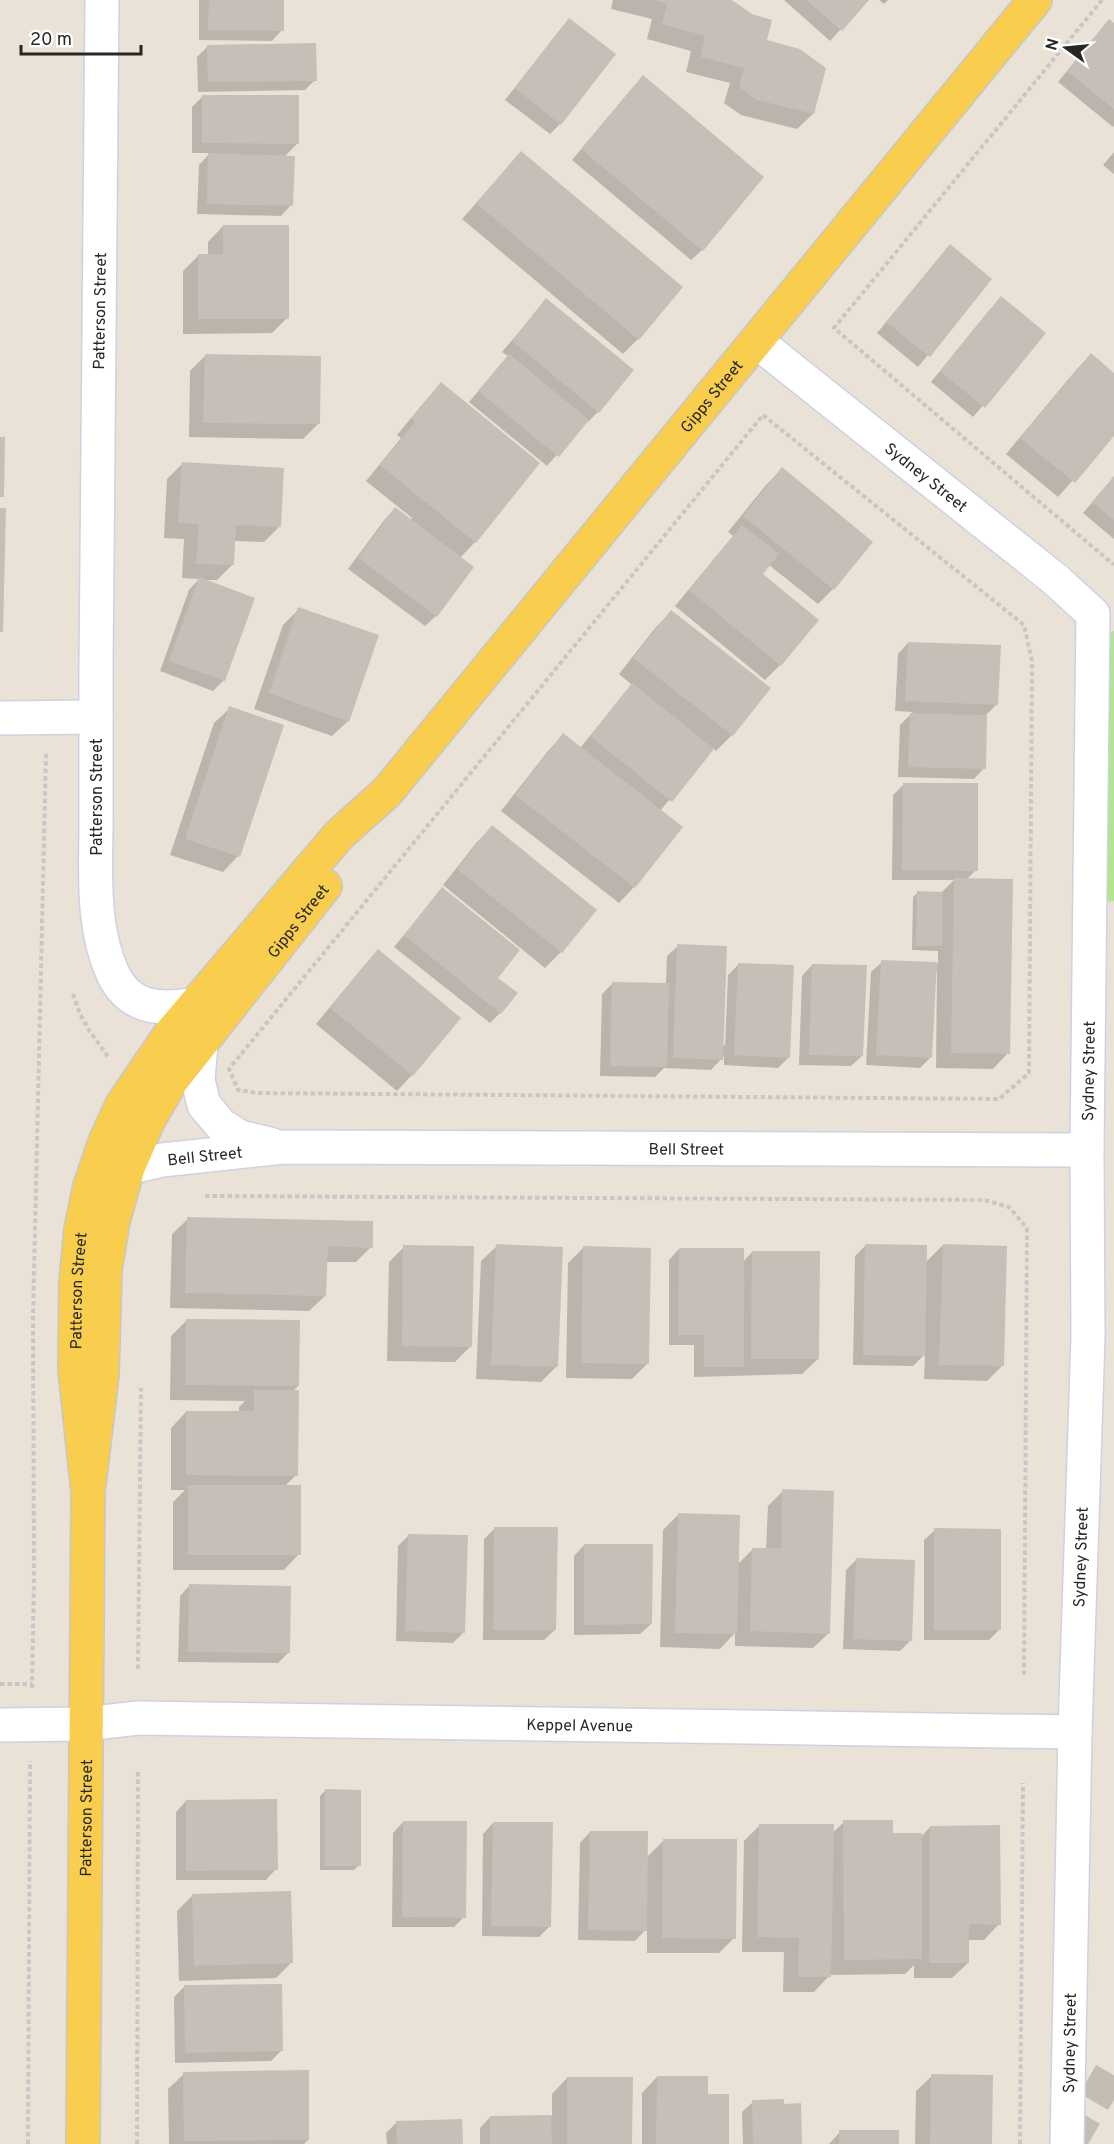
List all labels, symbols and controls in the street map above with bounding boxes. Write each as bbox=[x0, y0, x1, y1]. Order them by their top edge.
scale bar bbox=[21, 18, 141, 56]
north arrow bbox=[1036, 18, 1096, 78]
text: 20 m bbox=[30, 29, 72, 52]
text: N bbox=[1042, 36, 1065, 53]
street label: Patterson Street bbox=[90, 252, 112, 370]
street label: Gipps Street bbox=[677, 357, 748, 438]
street label: Sydney Street bbox=[880, 439, 971, 518]
street label: Patterson Street bbox=[88, 738, 108, 856]
street label: Gipps Street bbox=[264, 881, 334, 963]
street label: Sydney Street bbox=[1079, 1021, 1101, 1121]
street label: Bell Street bbox=[649, 1140, 724, 1161]
street label: Bell Street bbox=[166, 1143, 244, 1171]
street label: Patterson Street bbox=[67, 1231, 93, 1350]
street label: Sydney Street bbox=[1070, 1507, 1094, 1608]
street label: Keppel Avenue bbox=[526, 1716, 633, 1737]
street label: Patterson Street bbox=[77, 1759, 98, 1877]
street label: Sydney Street bbox=[1060, 1993, 1082, 2093]

